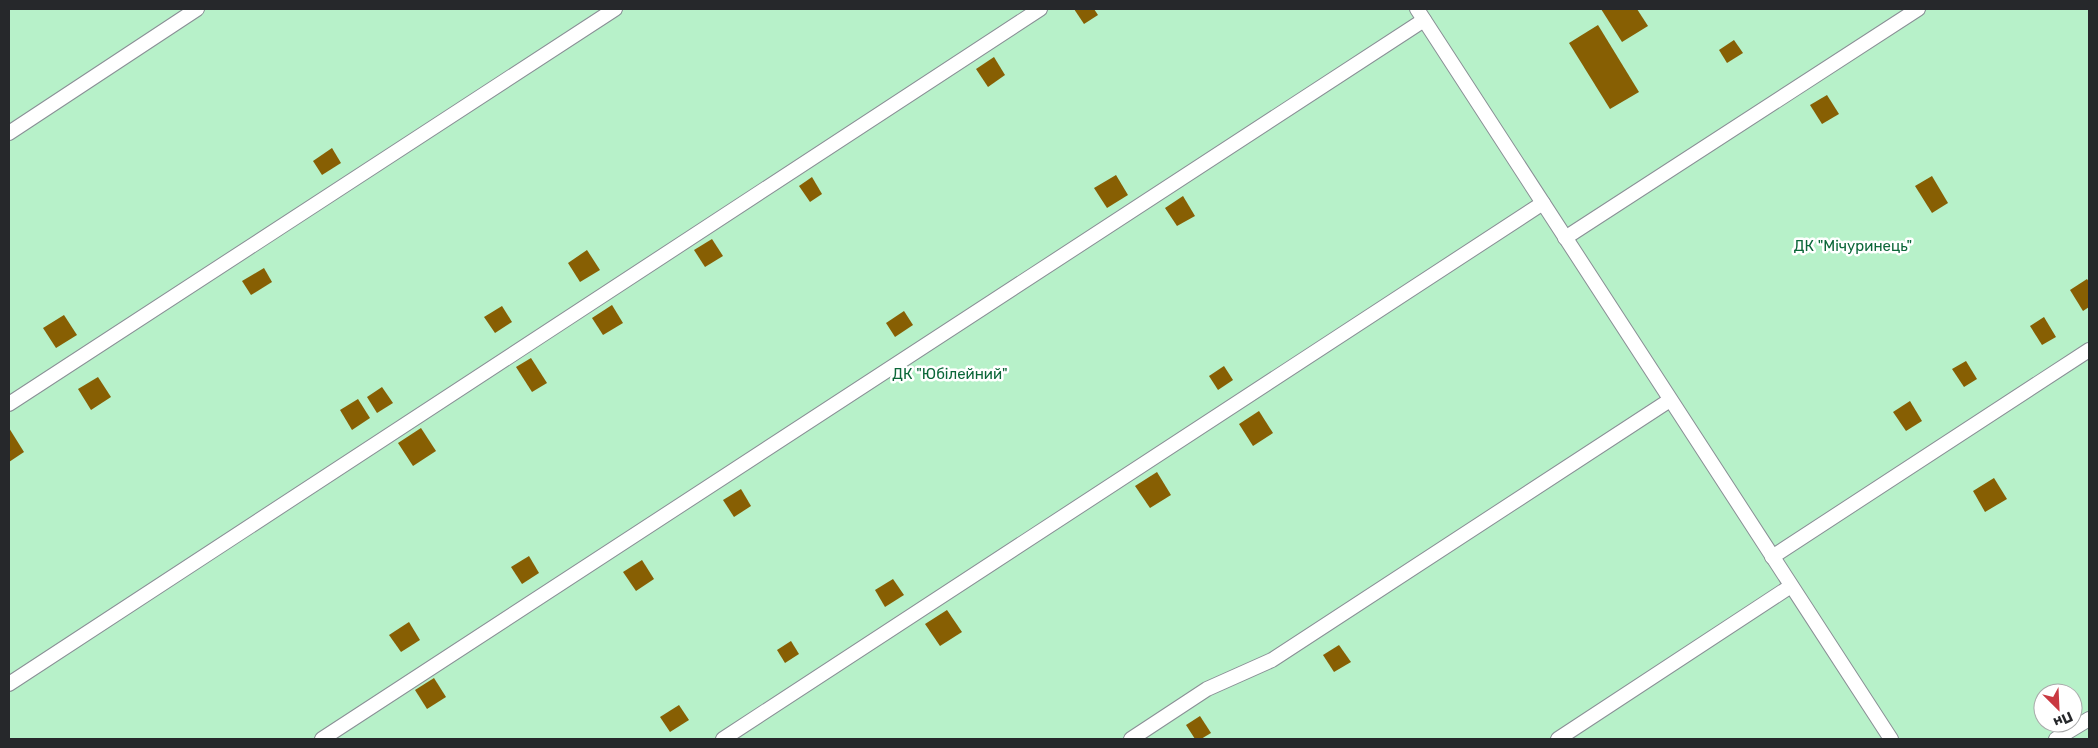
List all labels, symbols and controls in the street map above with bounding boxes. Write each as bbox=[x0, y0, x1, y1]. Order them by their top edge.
park label: ДК "Мічуринець" bbox=[1794, 237, 1912, 255]
park label: ДК "Юбілейний" bbox=[892, 365, 1008, 383]
north arrow bbox=[2033, 683, 2083, 733]
text: Пн bbox=[2051, 708, 2075, 731]

